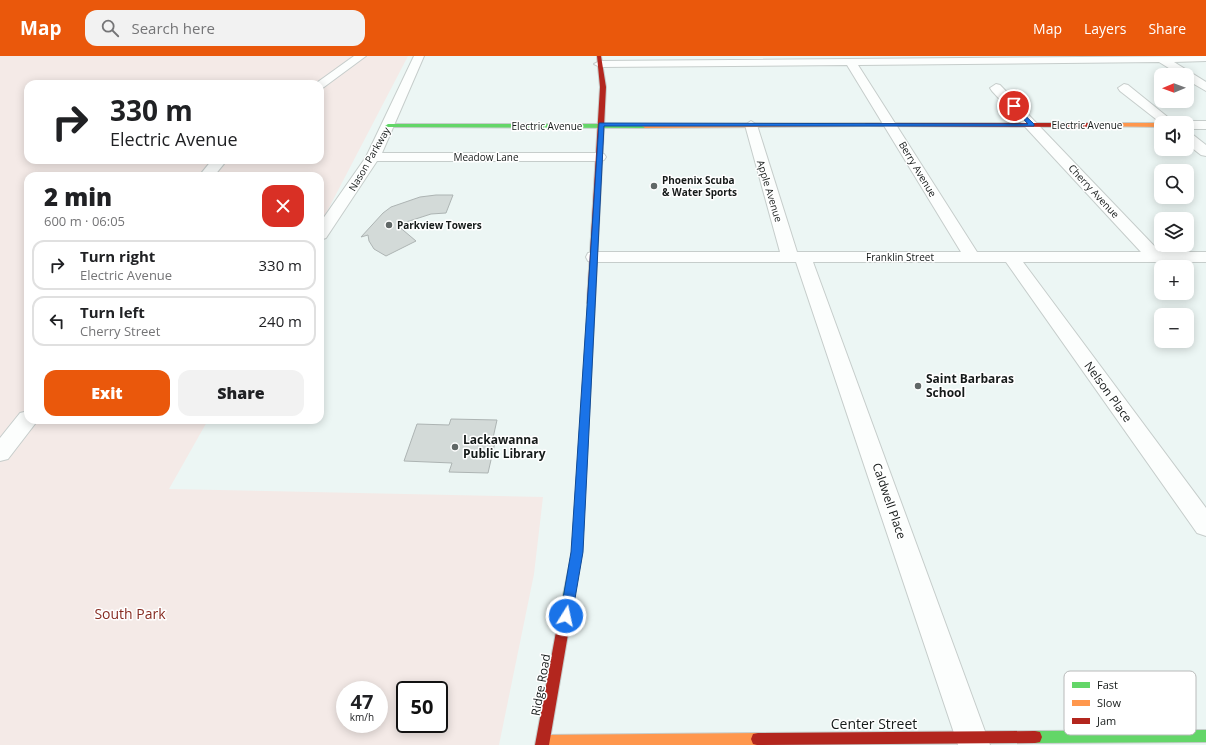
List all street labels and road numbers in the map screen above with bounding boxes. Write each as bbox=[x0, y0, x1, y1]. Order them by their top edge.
street label: Electric Avenue bbox=[1052, 118, 1123, 132]
street label: Electric Avenue bbox=[512, 119, 583, 133]
street label: Nason Parkway bbox=[345, 124, 394, 194]
street label: Berry Avenue bbox=[896, 139, 940, 200]
street label: Meadow Lane bbox=[453, 150, 519, 164]
street label: Apple Avenue bbox=[754, 158, 786, 224]
street label: Cherry Avenue bbox=[1065, 161, 1123, 221]
street label: Franklin Street bbox=[866, 250, 934, 264]
street label: Nelson Place bbox=[1080, 358, 1136, 426]
street label: Caldwell Place bbox=[869, 461, 910, 541]
street label: Ridge Road bbox=[527, 653, 554, 717]
street label: Center Street bbox=[831, 714, 917, 733]

